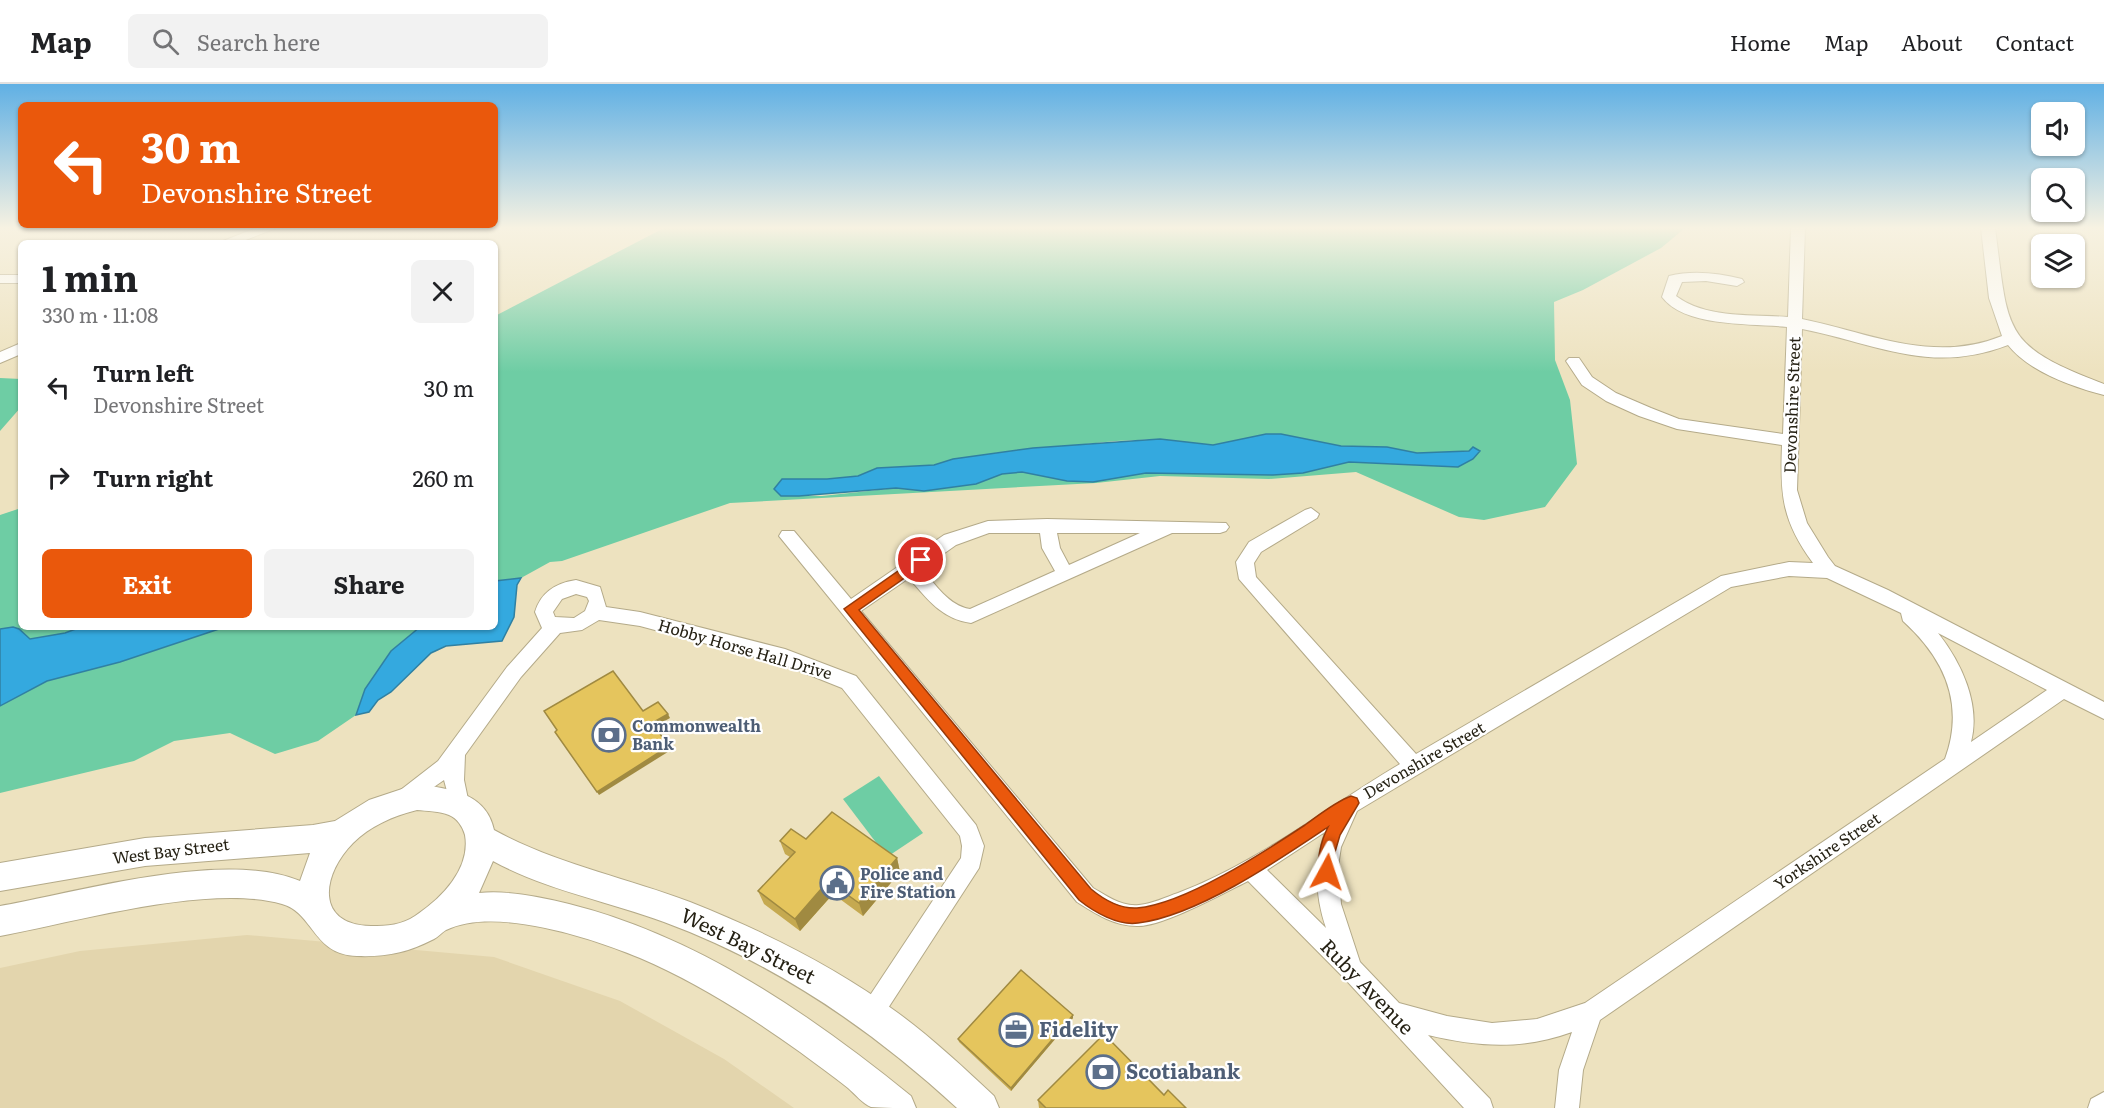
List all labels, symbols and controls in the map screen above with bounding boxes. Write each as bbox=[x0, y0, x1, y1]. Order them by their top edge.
search box bbox=[128, 14, 548, 68]
text: Map bbox=[30, 20, 92, 62]
icon: search bbox=[149, 25, 182, 58]
text: Search here bbox=[197, 25, 320, 58]
text: Home bbox=[1730, 26, 1791, 57]
text: Map bbox=[1824, 26, 1868, 57]
text: About bbox=[1901, 26, 1963, 57]
text: Contact bbox=[1996, 26, 2074, 57]
map controls bbox=[2031, 102, 2085, 288]
button: sound bbox=[2031, 102, 2085, 156]
text: 30 m bbox=[141, 114, 241, 176]
icon: left bbox=[42, 126, 120, 204]
button: search bbox=[2031, 168, 2085, 222]
text: Devonshire Street bbox=[141, 171, 372, 211]
button: layers bbox=[2031, 234, 2085, 288]
text: 1 min bbox=[42, 250, 138, 303]
button: close bbox=[411, 260, 474, 323]
text: 330 m · 11:08 bbox=[42, 299, 158, 329]
street label: Devonshire Street bbox=[1777, 336, 1805, 474]
text: Turn left bbox=[93, 356, 194, 389]
icon: left bbox=[42, 371, 75, 404]
text: 30 m bbox=[424, 371, 474, 404]
text: Devonshire Street bbox=[93, 389, 264, 419]
icon: right bbox=[42, 461, 75, 494]
text: Turn right bbox=[93, 461, 213, 494]
text: 260 m bbox=[413, 461, 474, 494]
pin bbox=[895, 534, 946, 585]
icon: arrive bbox=[904, 543, 937, 576]
button: Exit bbox=[42, 549, 252, 618]
button: Share bbox=[264, 549, 474, 618]
street label: Hobby Horse Hall Drive bbox=[655, 612, 835, 684]
place label: Commonwealth Bank bbox=[632, 713, 761, 755]
street label: Devonshire Street bbox=[1358, 714, 1489, 804]
bank icon: Commonwealth Bank bbox=[591, 717, 627, 753]
street label: Yorkshire Street bbox=[1768, 805, 1885, 895]
street label: West Bay Street bbox=[111, 831, 231, 869]
position arrow bbox=[1295, 840, 1359, 904]
place label: Police and Fire Station bbox=[860, 861, 956, 903]
public building icon: Police and Fire Station bbox=[819, 865, 855, 901]
street label: West Bay Street bbox=[676, 899, 821, 990]
street label: Ruby Avenue bbox=[1315, 931, 1422, 1040]
office icon: Fidelity bbox=[998, 1012, 1034, 1048]
place label: Fidelity bbox=[1039, 1013, 1119, 1043]
bank icon: Scotiabank bbox=[1085, 1054, 1121, 1090]
place label: Scotiabank bbox=[1126, 1055, 1241, 1085]

